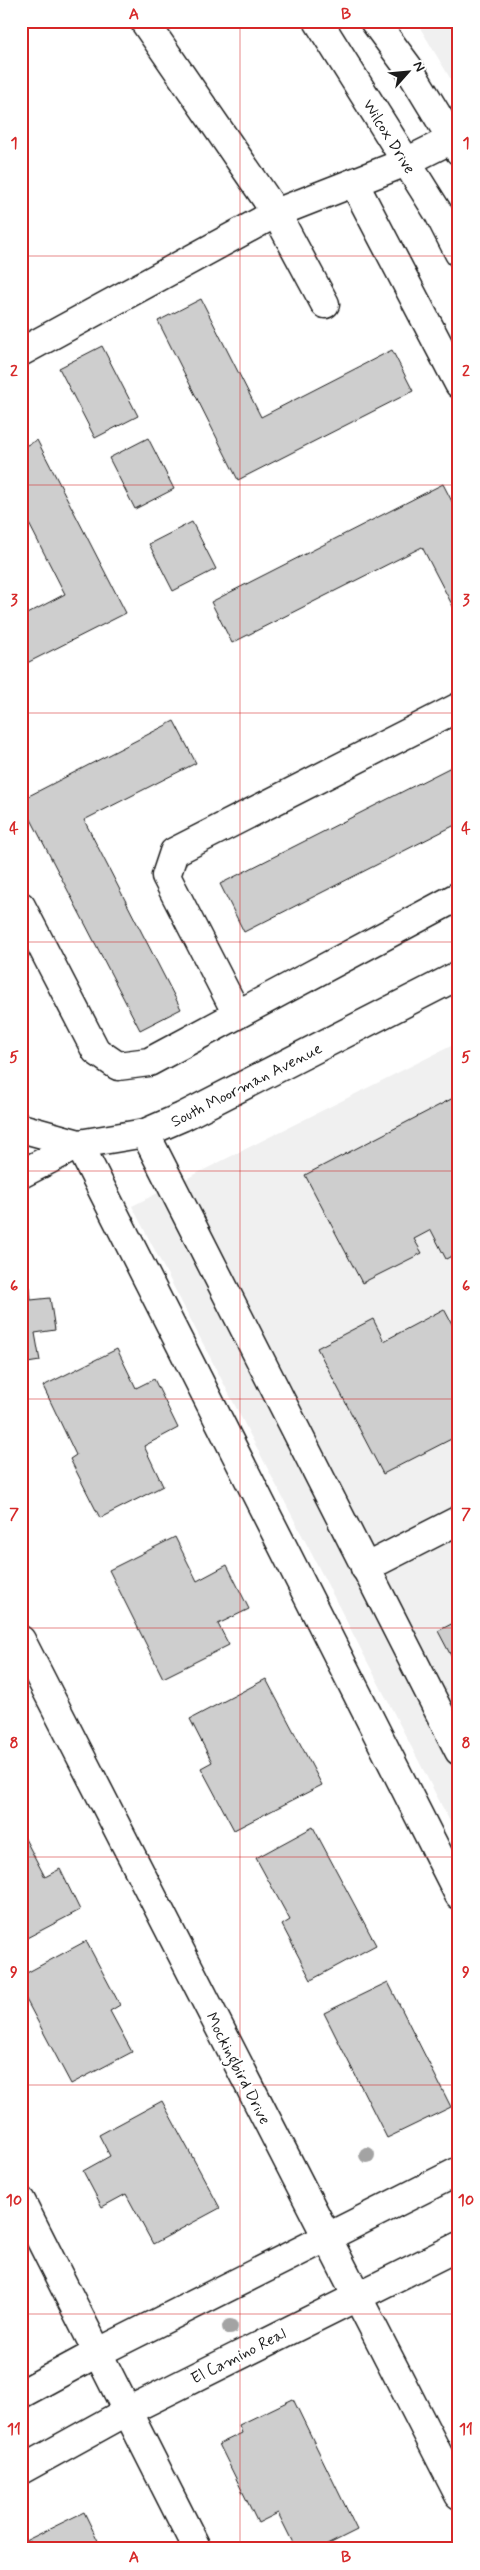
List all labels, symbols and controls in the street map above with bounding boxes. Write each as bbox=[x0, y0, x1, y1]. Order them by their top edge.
text: A bbox=[129, 4, 139, 25]
text: B bbox=[341, 4, 351, 25]
north arrow bbox=[382, 48, 432, 98]
text: N bbox=[409, 58, 429, 75]
street label: Wilcox Drive bbox=[358, 96, 420, 178]
text: 1 bbox=[10, 133, 18, 154]
text: 1 bbox=[462, 133, 470, 154]
text: 2 bbox=[10, 361, 18, 382]
text: 2 bbox=[462, 361, 470, 382]
text: 3 bbox=[10, 590, 18, 611]
text: 3 bbox=[462, 590, 470, 611]
text: 4 bbox=[9, 818, 19, 839]
text: 4 bbox=[461, 818, 471, 839]
street label: South Moorman Avenue bbox=[168, 1038, 326, 1133]
text: 5 bbox=[9, 1047, 19, 1068]
text: 5 bbox=[461, 1047, 471, 1068]
text: 6 bbox=[10, 1276, 18, 1297]
text: 6 bbox=[462, 1276, 470, 1297]
text: 7 bbox=[9, 1504, 19, 1525]
text: 7 bbox=[461, 1504, 471, 1525]
text: 8 bbox=[9, 1733, 19, 1754]
text: 8 bbox=[461, 1733, 471, 1754]
text: 9 bbox=[10, 1962, 18, 1983]
text: 9 bbox=[462, 1962, 470, 1983]
street label: Mockingbird Drive bbox=[199, 2009, 275, 2129]
text: 10 bbox=[6, 2190, 22, 2211]
text: 10 bbox=[458, 2190, 474, 2211]
street label: El Camino Real bbox=[188, 2323, 290, 2389]
text: 11 bbox=[7, 2419, 21, 2440]
text: 11 bbox=[459, 2419, 473, 2440]
text: A bbox=[129, 2547, 139, 2568]
text: B bbox=[341, 2547, 351, 2568]

